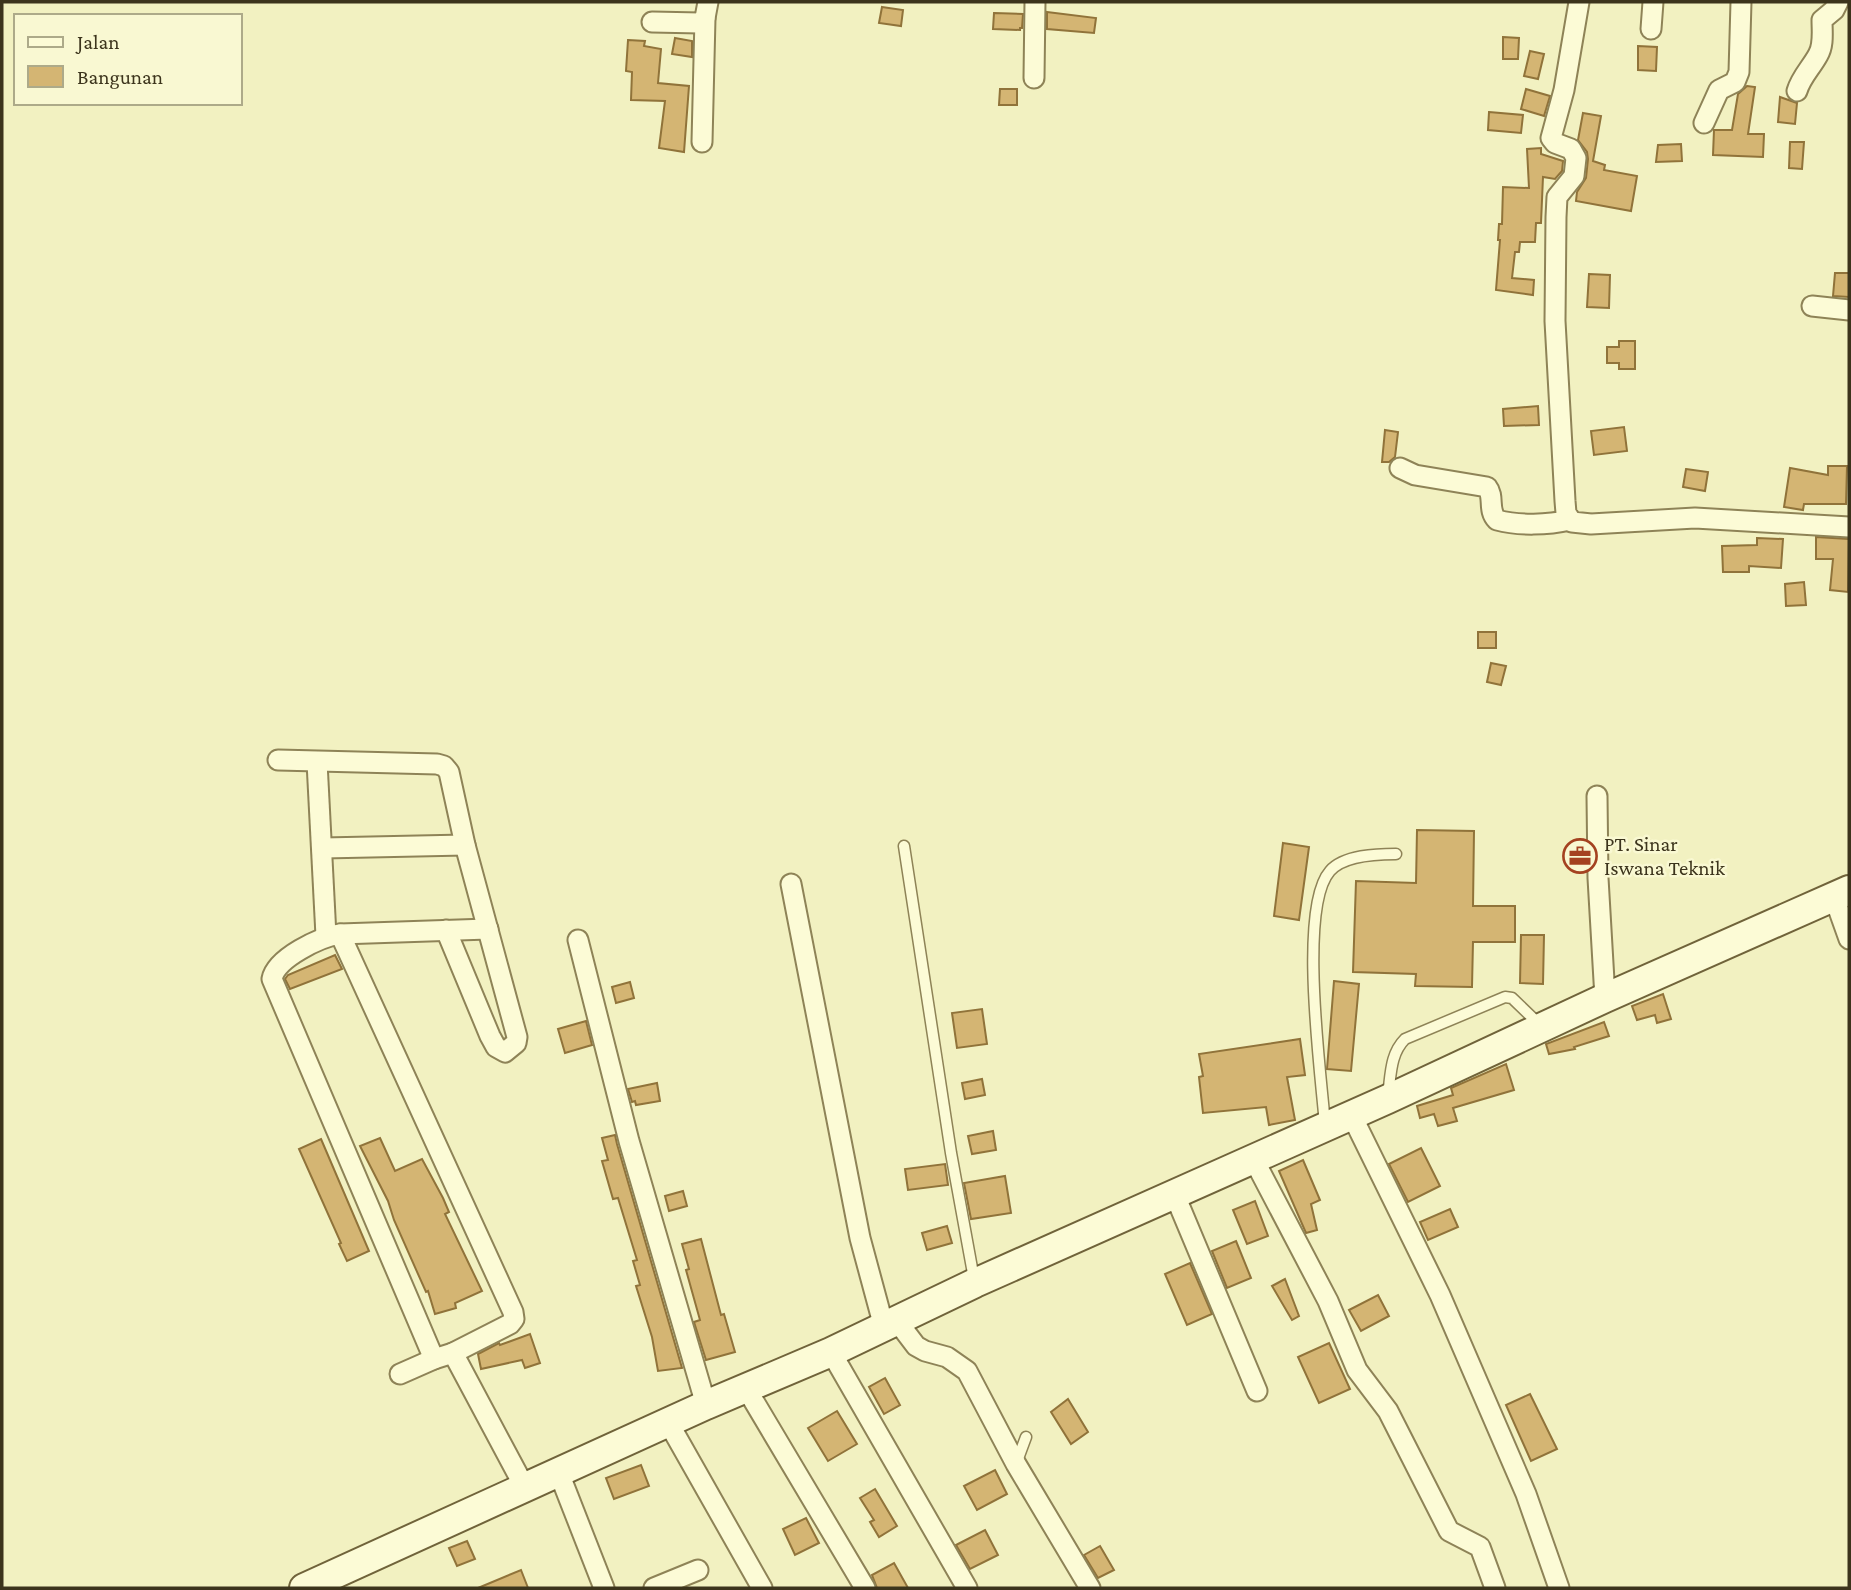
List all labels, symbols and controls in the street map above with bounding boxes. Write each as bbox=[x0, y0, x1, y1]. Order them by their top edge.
legend bbox=[14, 14, 242, 105]
text: Jalan bbox=[75, 30, 119, 54]
text: Bangunan bbox=[77, 65, 163, 89]
place label: PT. Sinar Iswana Teknik bbox=[1604, 832, 1725, 880]
office icon: PT. Sinar Iswana Teknik bbox=[1561, 837, 1599, 875]

